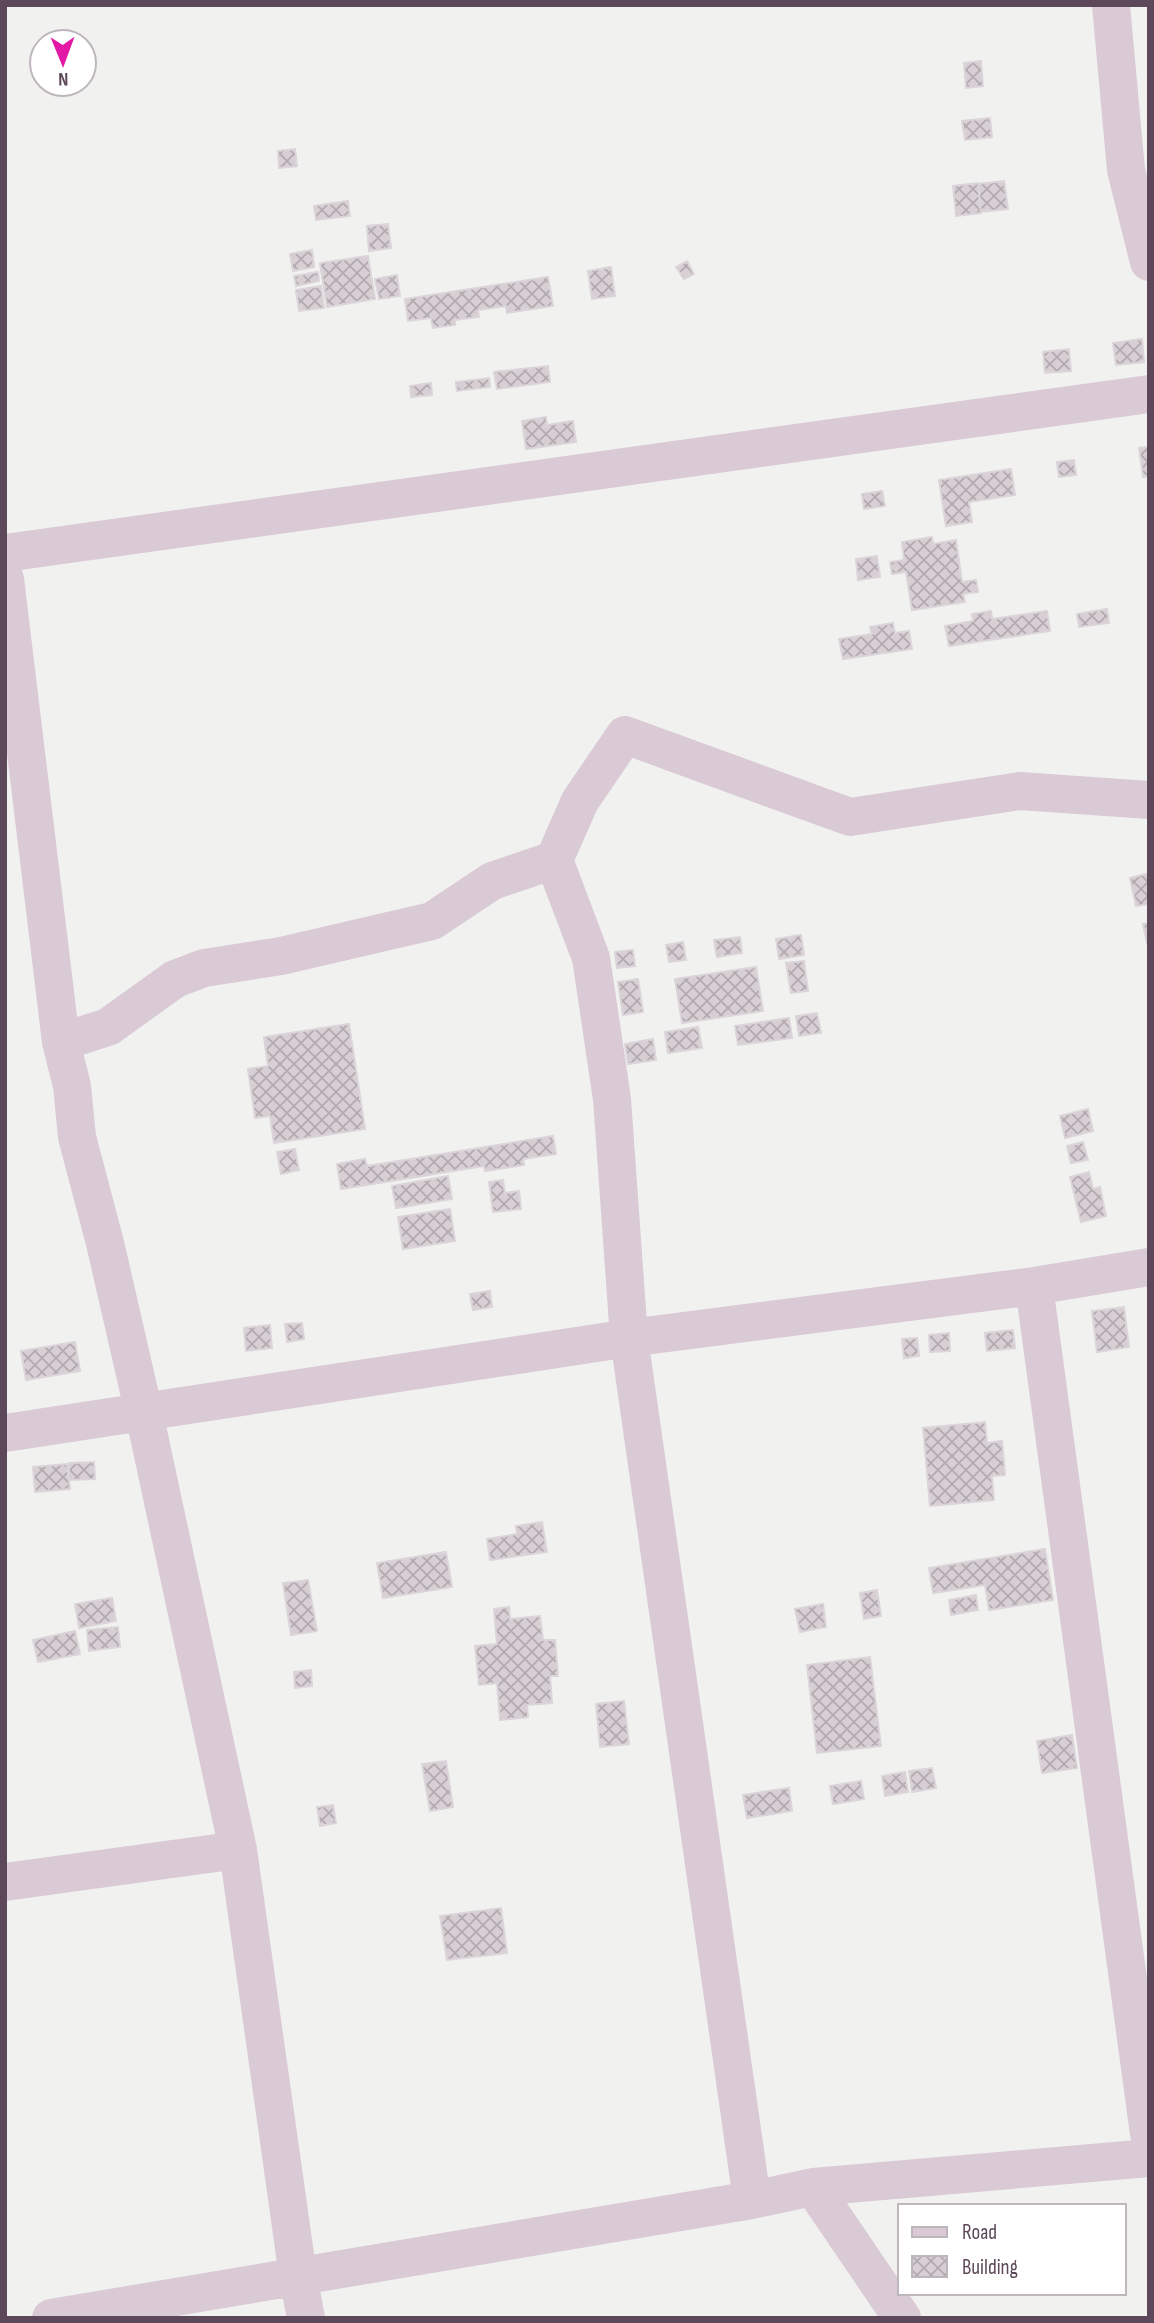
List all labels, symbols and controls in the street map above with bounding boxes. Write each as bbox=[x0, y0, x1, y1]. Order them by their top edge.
north arrow bbox=[28, 28, 98, 98]
text: N bbox=[58, 67, 69, 90]
legend bbox=[898, 2204, 1126, 2295]
text: Road bbox=[962, 2220, 997, 2245]
text: Building bbox=[962, 2255, 1018, 2280]

